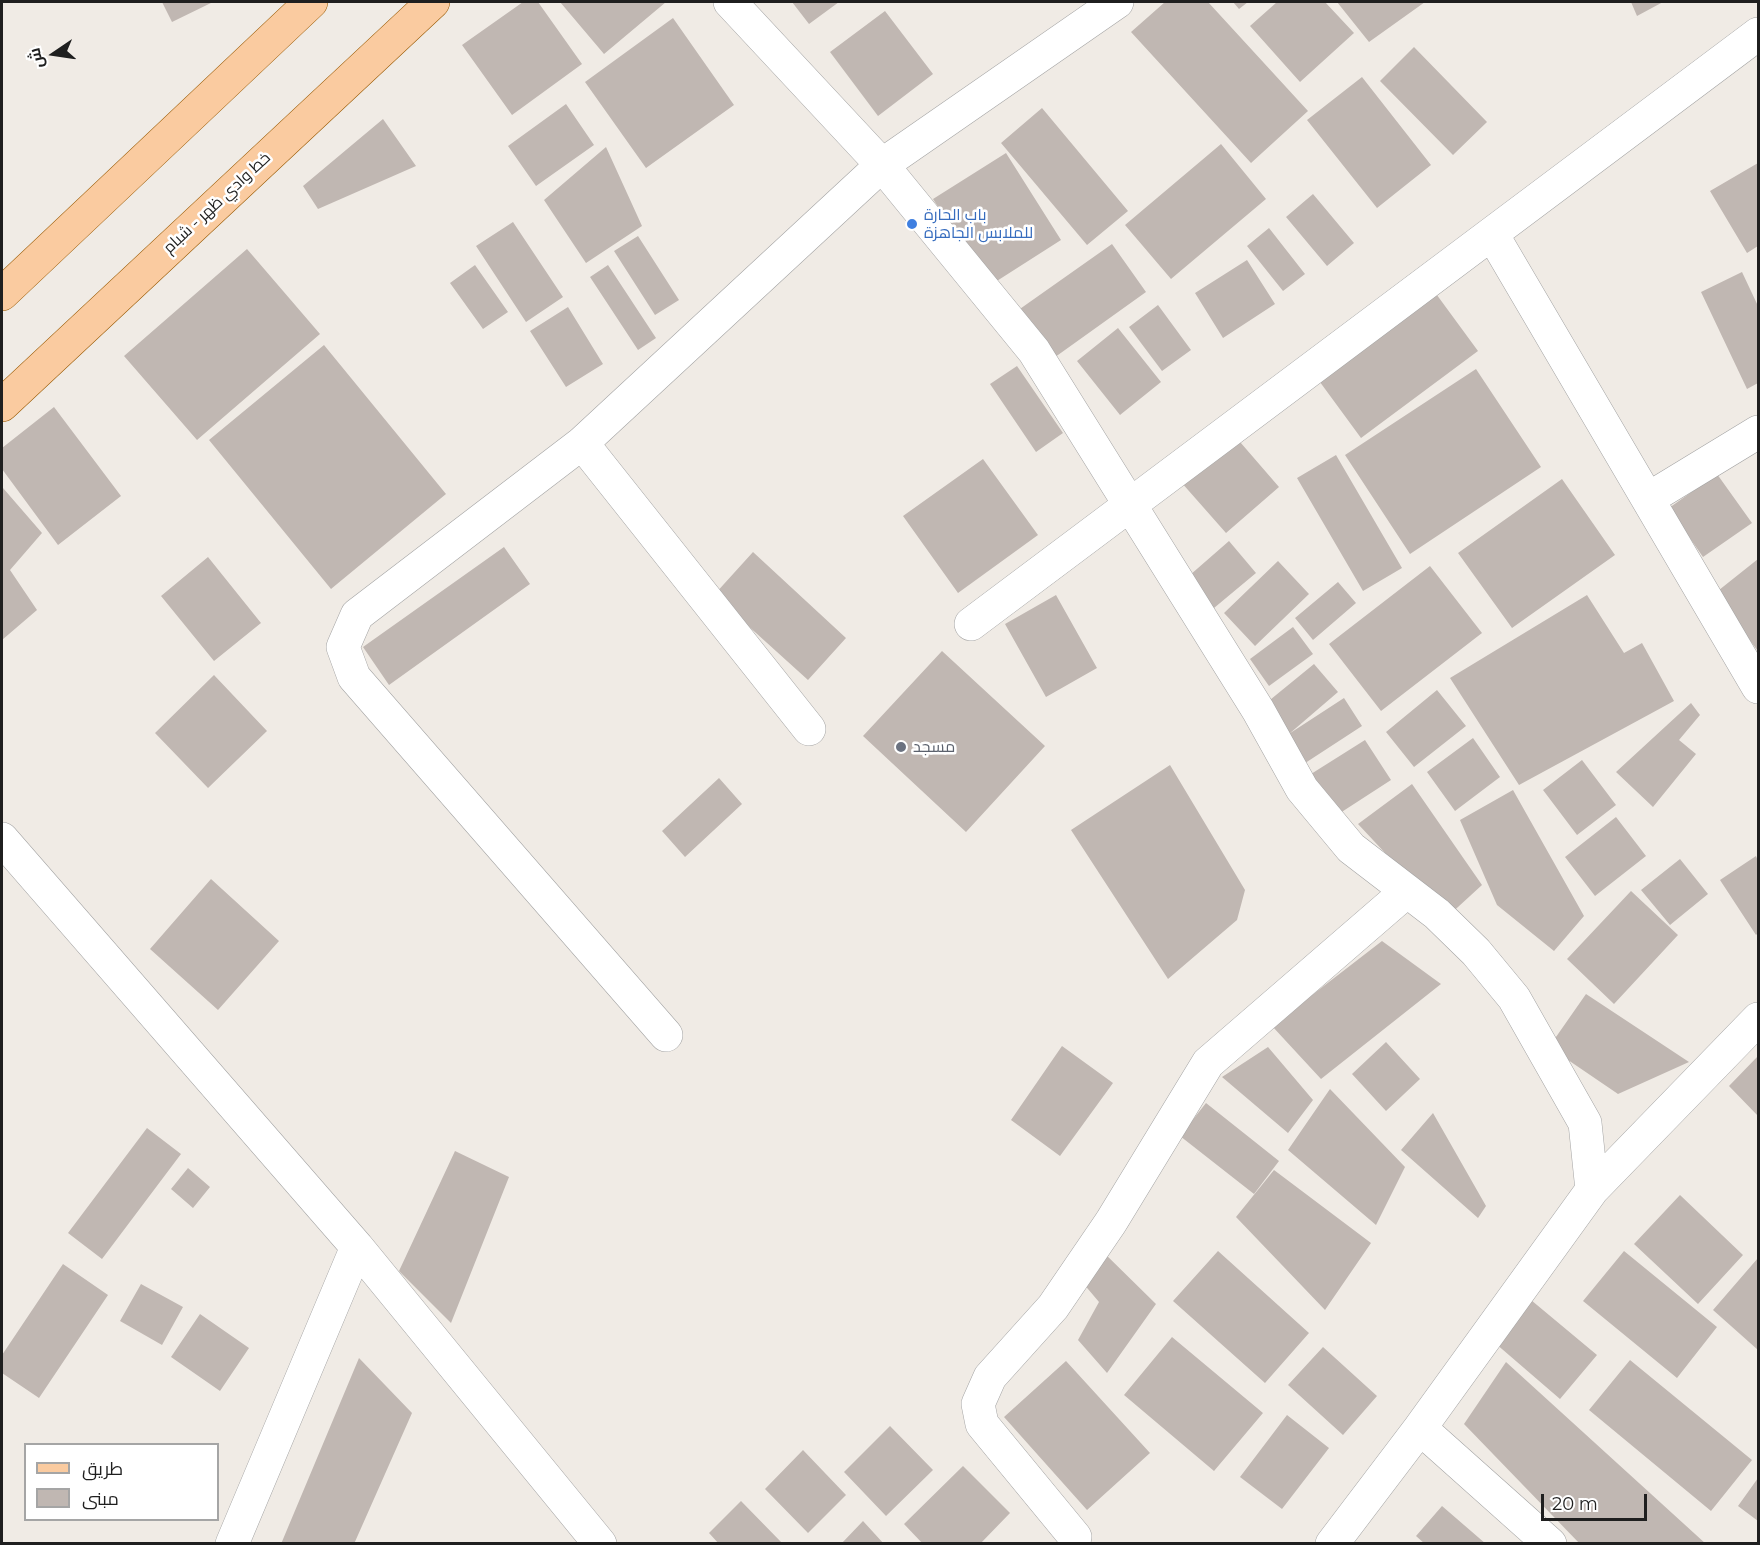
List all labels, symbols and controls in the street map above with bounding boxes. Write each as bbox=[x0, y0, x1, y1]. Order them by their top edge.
north arrow bbox=[24, 24, 84, 84]
text: ش bbox=[24, 46, 48, 70]
street label: خط وادي ظهر - شبام bbox=[159, 148, 275, 258]
place label: باب الحارة للملابس الجاهزة bbox=[924, 205, 1033, 243]
marker: باب الحارة للملابس الجاهزة bbox=[905, 217, 919, 231]
place label: مسجد bbox=[913, 737, 955, 757]
marker: مسجد bbox=[894, 740, 908, 754]
legend bbox=[24, 1443, 219, 1521]
text: طريق bbox=[82, 1458, 123, 1480]
scale bar bbox=[1544, 1482, 1650, 1520]
text: مبنى bbox=[82, 1488, 119, 1510]
text: 20 m bbox=[1552, 1493, 1598, 1515]

